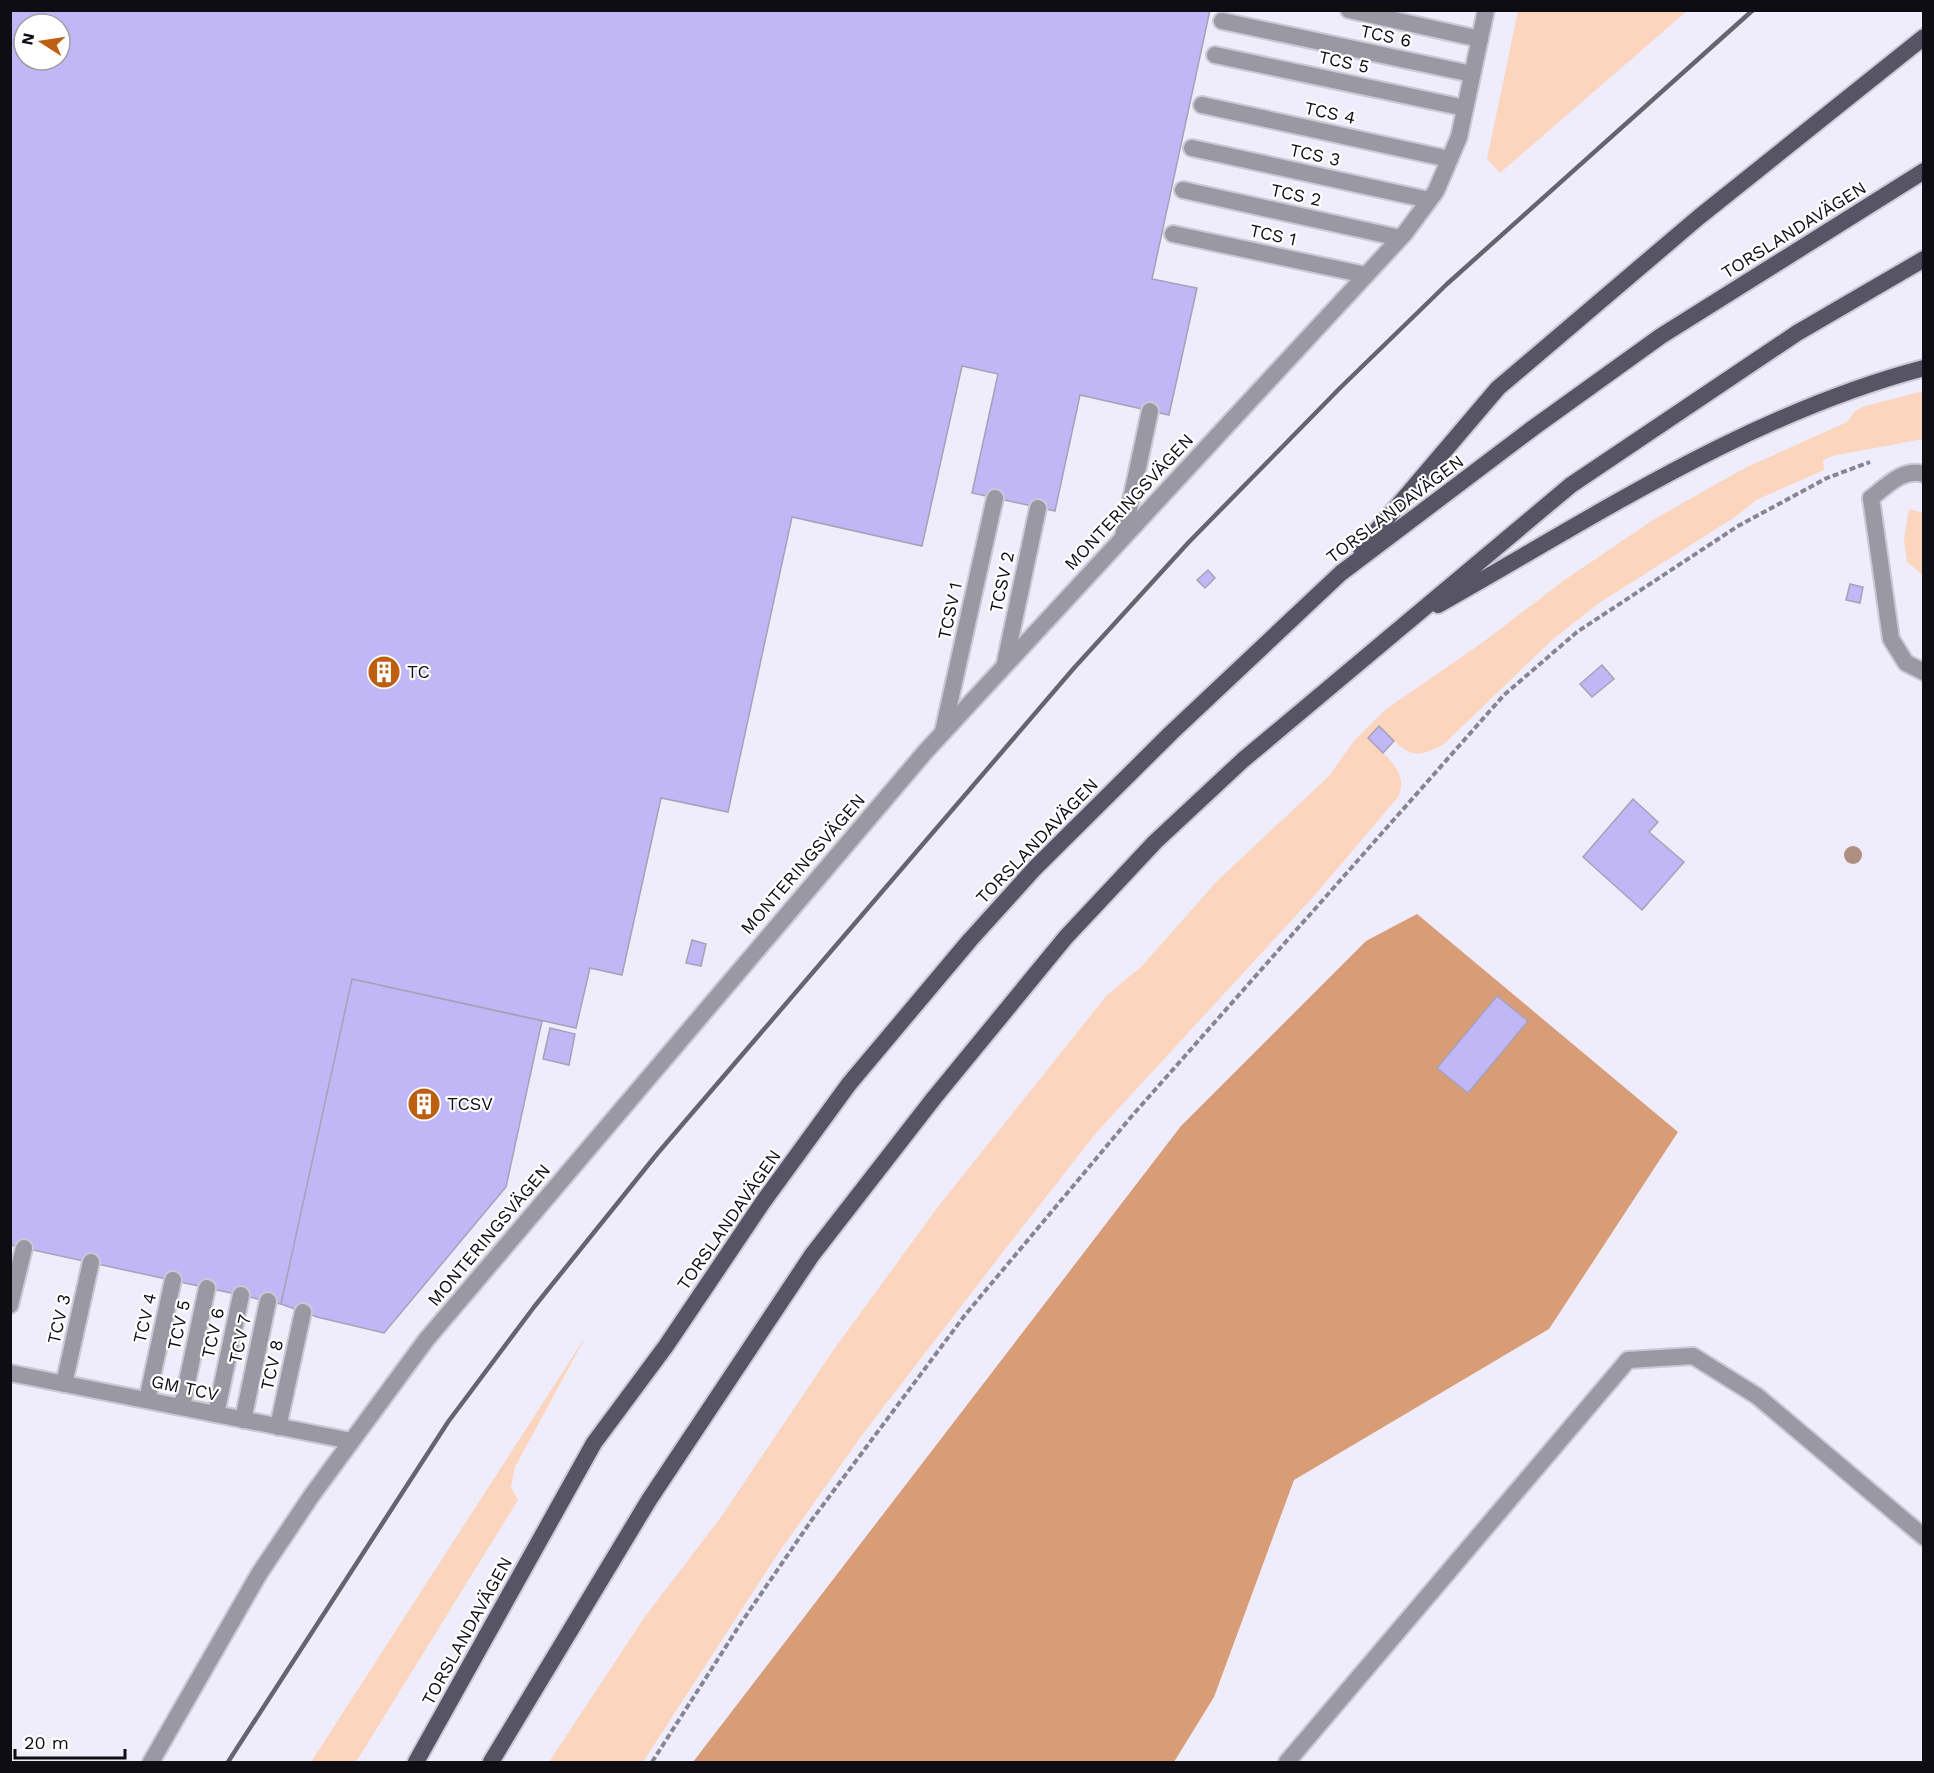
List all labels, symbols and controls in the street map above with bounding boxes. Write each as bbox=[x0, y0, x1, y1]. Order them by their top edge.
north arrow bbox=[12, 12, 72, 72]
street label: TCS 6 bbox=[1359, 20, 1413, 51]
text: N bbox=[17, 31, 38, 47]
street label: TCS 5 bbox=[1317, 46, 1371, 77]
street label: TCS 4 bbox=[1303, 97, 1357, 128]
street label: TCS 3 bbox=[1288, 139, 1342, 170]
street label: TORSLANDAVÄGEN bbox=[1718, 177, 1870, 283]
street label: TCS 2 bbox=[1269, 179, 1323, 210]
street label: TCS 1 bbox=[1248, 219, 1298, 250]
street label: MONTERINGSVÄGEN bbox=[1060, 429, 1197, 574]
street label: TORSLANDAVÄGEN bbox=[1322, 450, 1467, 567]
street label: TCSV 2 bbox=[985, 549, 1018, 614]
street label: TCSV 1 bbox=[933, 580, 966, 641]
building icon: TC bbox=[366, 654, 402, 690]
place label: TC bbox=[407, 661, 430, 682]
street label: TORSLANDAVÄGEN bbox=[971, 773, 1102, 908]
street label: MONTERINGSVÄGEN bbox=[736, 789, 869, 938]
building icon: TCSV bbox=[406, 1086, 442, 1122]
place label: TCSV bbox=[447, 1093, 493, 1114]
street label: TORSLANDAVÄGEN bbox=[672, 1146, 785, 1294]
street label: MONTERINGSVÄGEN bbox=[423, 1159, 554, 1310]
street label: TCV 4 bbox=[129, 1291, 160, 1345]
street label: TCV 3 bbox=[43, 1292, 74, 1346]
street label: TCV 5 bbox=[163, 1298, 194, 1352]
street label: TCV 6 bbox=[197, 1306, 228, 1360]
street label: TCV 7 bbox=[224, 1313, 255, 1365]
street label: TCV 8 bbox=[256, 1338, 287, 1392]
street label: GM TCV bbox=[149, 1370, 221, 1405]
street label: TORSLANDAVÄGEN bbox=[417, 1553, 516, 1709]
scale bar bbox=[15, 1722, 124, 1760]
text: 20 m bbox=[24, 1732, 69, 1753]

